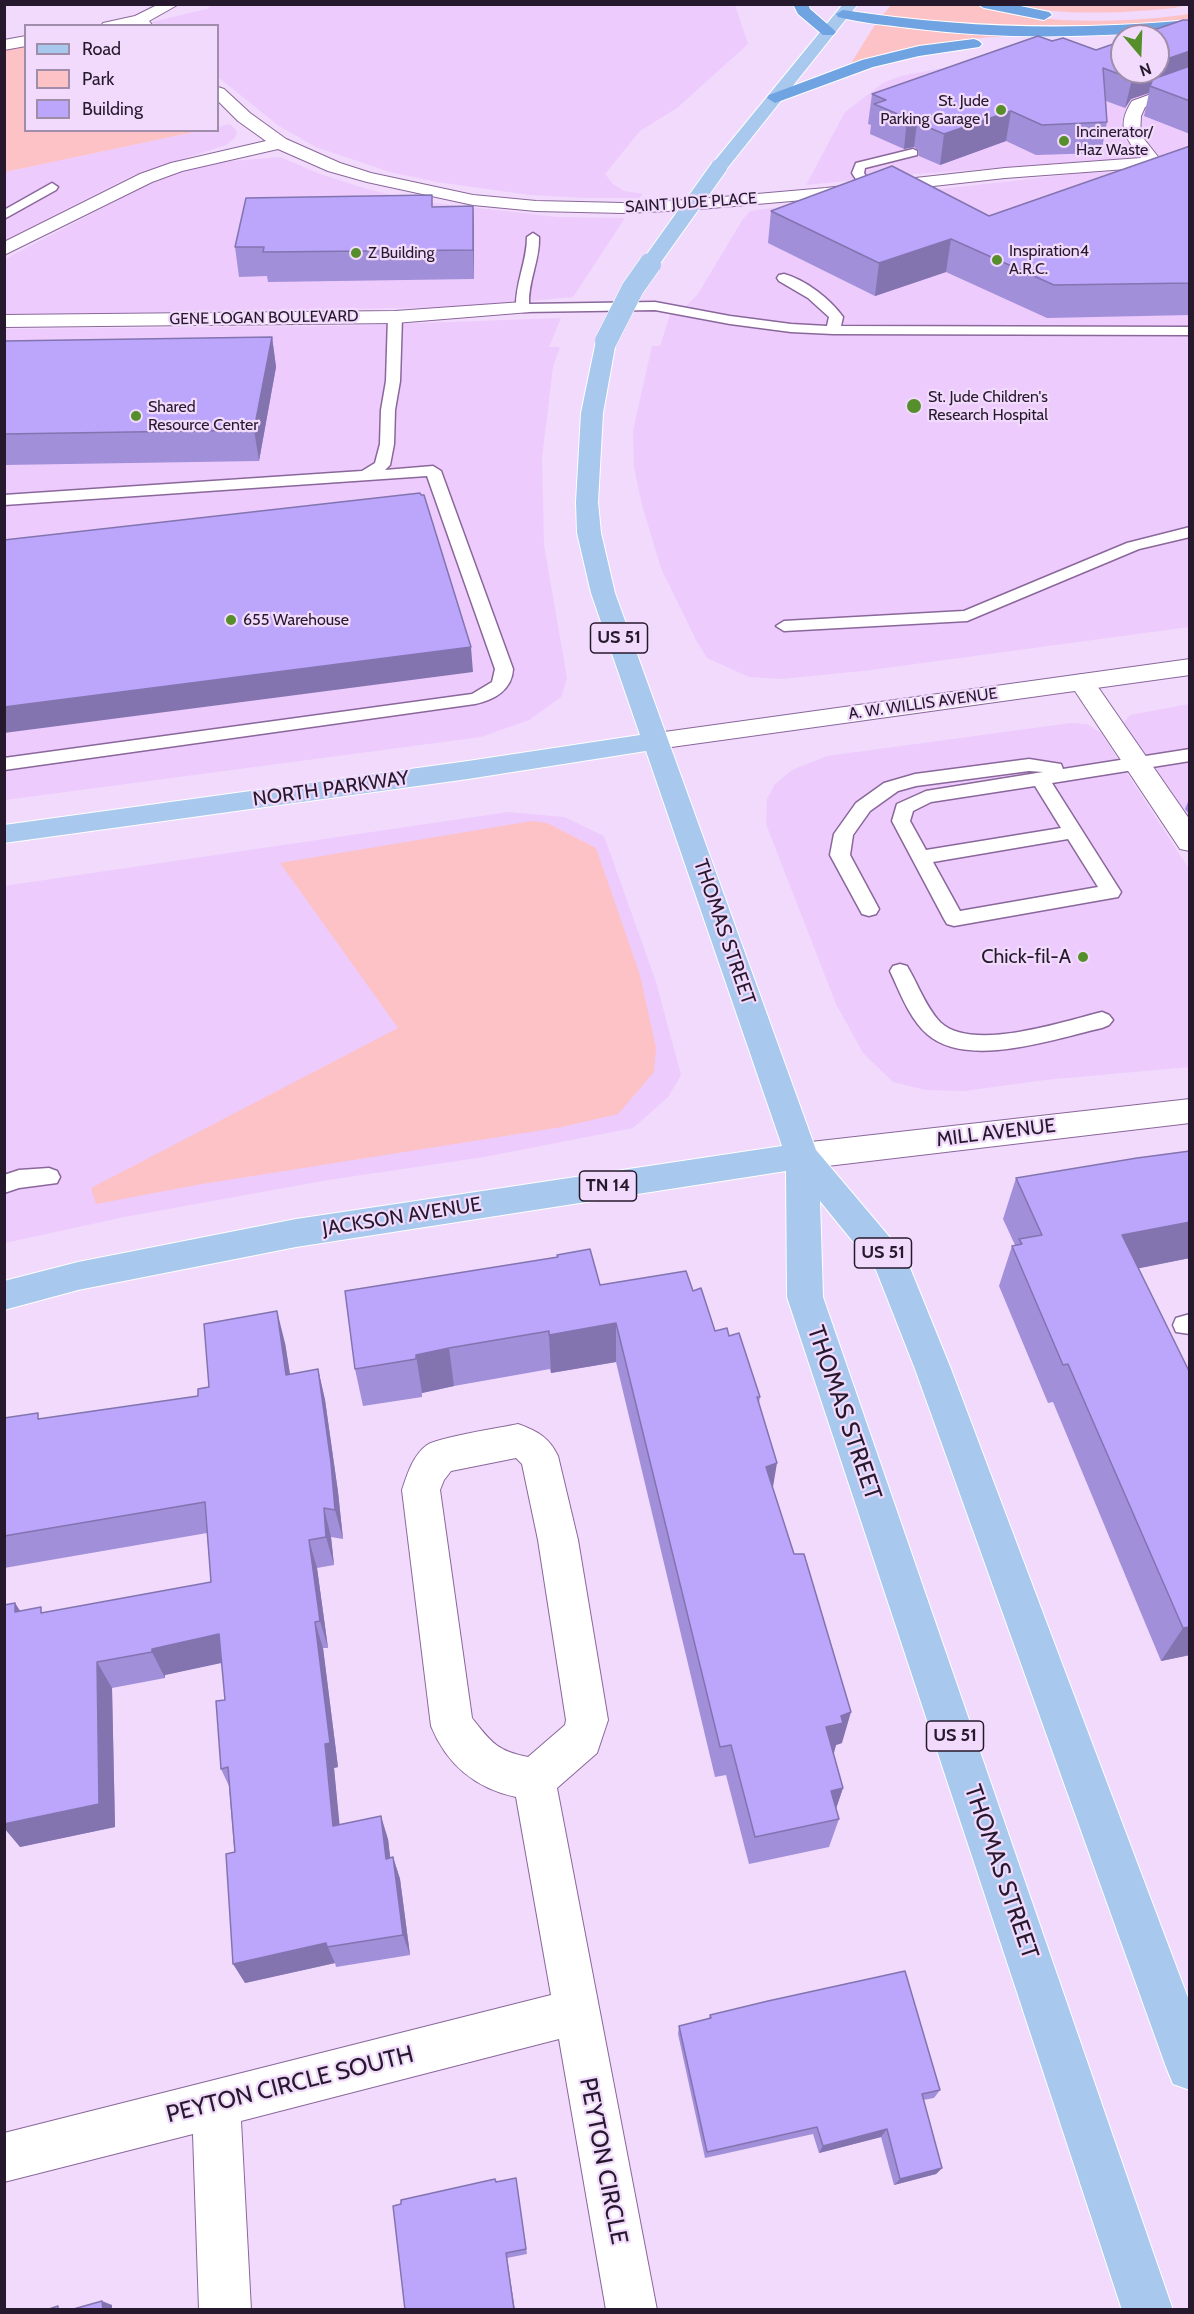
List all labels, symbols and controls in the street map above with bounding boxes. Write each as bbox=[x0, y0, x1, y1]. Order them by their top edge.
legend bbox=[24, 24, 219, 132]
north arrow bbox=[1110, 24, 1170, 84]
text: Road bbox=[82, 38, 121, 60]
text: N bbox=[1137, 59, 1154, 80]
text: Park bbox=[82, 68, 114, 90]
place label: St. Jude Parking Garage 1 bbox=[880, 91, 989, 129]
text: Building bbox=[82, 98, 143, 120]
marker: St. Jude Parking Garage 1 bbox=[994, 103, 1008, 117]
place label: Incinerator/ Haz Waste bbox=[1076, 122, 1153, 160]
marker: Incinerator/ Haz Waste bbox=[1057, 134, 1071, 148]
street label: SAINT JUDE PLACE bbox=[624, 189, 758, 217]
place label: Inspiration4 A.R.C. bbox=[1009, 241, 1089, 279]
place label: Z Building bbox=[368, 243, 435, 263]
marker: Z Building bbox=[349, 246, 363, 260]
marker: Inspiration4 A.R.C. bbox=[990, 253, 1004, 267]
street label: GENE LOGAN BOULEVARD bbox=[169, 307, 359, 329]
place label: St. Jude Children's Research Hospital bbox=[928, 387, 1048, 425]
place label: Shared Resource Center bbox=[148, 397, 258, 435]
marker: St. Jude Children's Research Hospital bbox=[905, 397, 923, 415]
marker: Shared Resource Center bbox=[129, 409, 143, 423]
place label: 655 Warehouse bbox=[243, 610, 349, 630]
marker: 655 Warehouse bbox=[224, 613, 238, 627]
road number: US 51 bbox=[590, 623, 648, 653]
street label: A. W. WILLIS AVENUE bbox=[847, 684, 999, 724]
street label: NORTH PARKWAY bbox=[251, 766, 411, 812]
street label: THOMAS STREET bbox=[688, 856, 760, 1008]
place label: Chick-fil-A bbox=[981, 945, 1071, 969]
marker: Chick-fil-A bbox=[1076, 950, 1090, 964]
street label: MILL AVENUE bbox=[935, 1114, 1057, 1152]
road number: TN 14 bbox=[580, 1171, 636, 1201]
street label: JACKSON AVENUE bbox=[321, 1193, 483, 1241]
road number: US 51 bbox=[854, 1238, 912, 1268]
street label: THOMAS STREET bbox=[801, 1322, 887, 1504]
road number: US 51 bbox=[926, 1721, 984, 1751]
street label: THOMAS STREET bbox=[958, 1781, 1044, 1963]
street label: PEYTON CIRCLE SOUTH bbox=[163, 2040, 417, 2130]
street label: PEYTON CIRCLE bbox=[573, 2075, 633, 2247]

